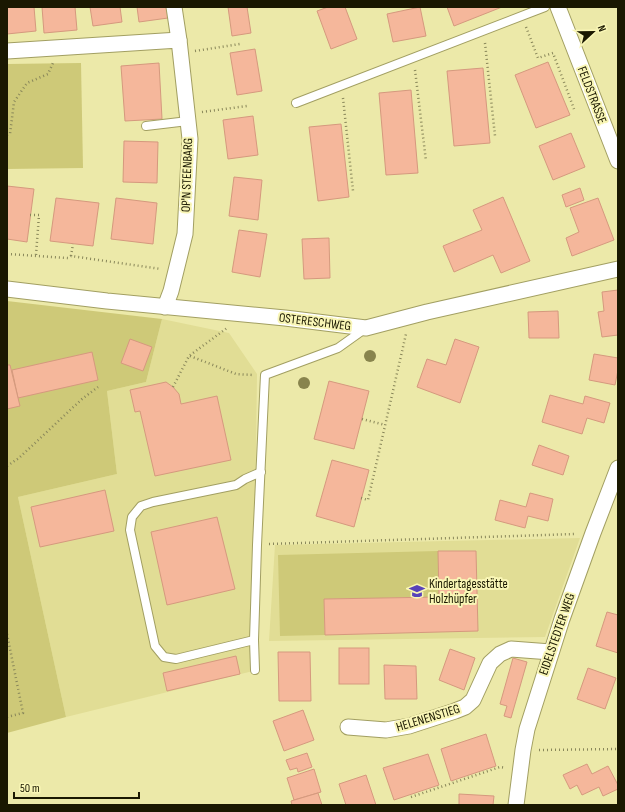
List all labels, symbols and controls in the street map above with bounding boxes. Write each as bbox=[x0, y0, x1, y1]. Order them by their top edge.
north arrow bbox=[573, 12, 613, 52]
text: N bbox=[595, 23, 609, 34]
street label: FELDSTRASSE bbox=[574, 64, 610, 126]
street label: OP'N STEENBARG bbox=[178, 138, 196, 212]
street label: OSTERESCHWEG bbox=[278, 310, 352, 334]
place label: Kindertagesstätte Holzhüpfer bbox=[429, 576, 508, 607]
school or university icon: Kindertagesstätte Holzhüpfer bbox=[408, 582, 426, 600]
street label: EIDELSTEDTER WEG bbox=[535, 591, 579, 677]
street label: HELENENSTIEG bbox=[394, 701, 462, 735]
scale bar bbox=[14, 774, 139, 800]
text: 50 m bbox=[20, 781, 40, 796]

